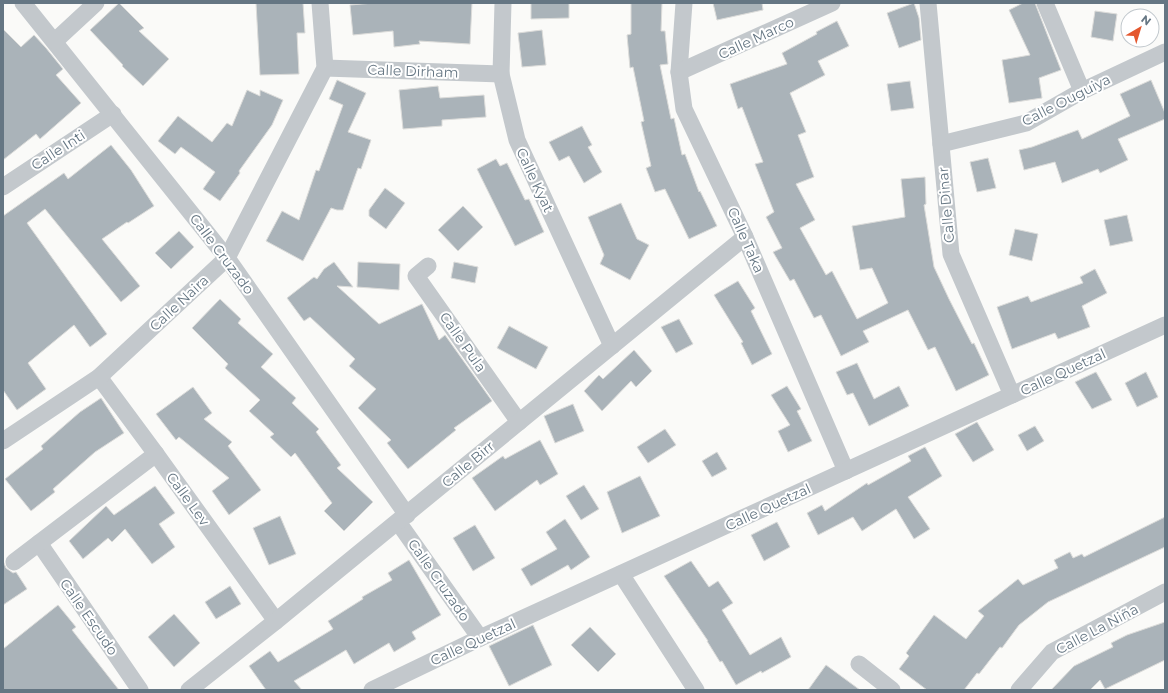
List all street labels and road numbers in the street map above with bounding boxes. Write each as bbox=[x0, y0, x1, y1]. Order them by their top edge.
street label: Calle Marco bbox=[715, 13, 797, 63]
street label: Calle Dirham bbox=[367, 60, 459, 82]
street label: Calle Ouguiya bbox=[1019, 70, 1113, 130]
street label: Calle Inti bbox=[28, 126, 88, 174]
street label: Calle Kyat bbox=[512, 145, 558, 215]
street label: Calle Dinar bbox=[934, 166, 958, 244]
street label: Calle Taka bbox=[724, 204, 768, 276]
street label: Calle Cruzado bbox=[186, 210, 258, 298]
street label: Calle Naira bbox=[146, 271, 212, 335]
street label: Calle Pula bbox=[436, 308, 490, 376]
street label: Calle Quetzal bbox=[1017, 344, 1109, 400]
street label: Calle Birr bbox=[438, 437, 498, 491]
street label: Calle Lev bbox=[163, 469, 214, 530]
street label: Calle Quetzal bbox=[722, 479, 814, 535]
street label: Calle Cruzado bbox=[404, 535, 474, 625]
street label: Calle Escudo bbox=[56, 575, 122, 659]
street label: Calle La Niña bbox=[1053, 600, 1141, 658]
street label: Calle Quetzal bbox=[427, 614, 519, 670]

